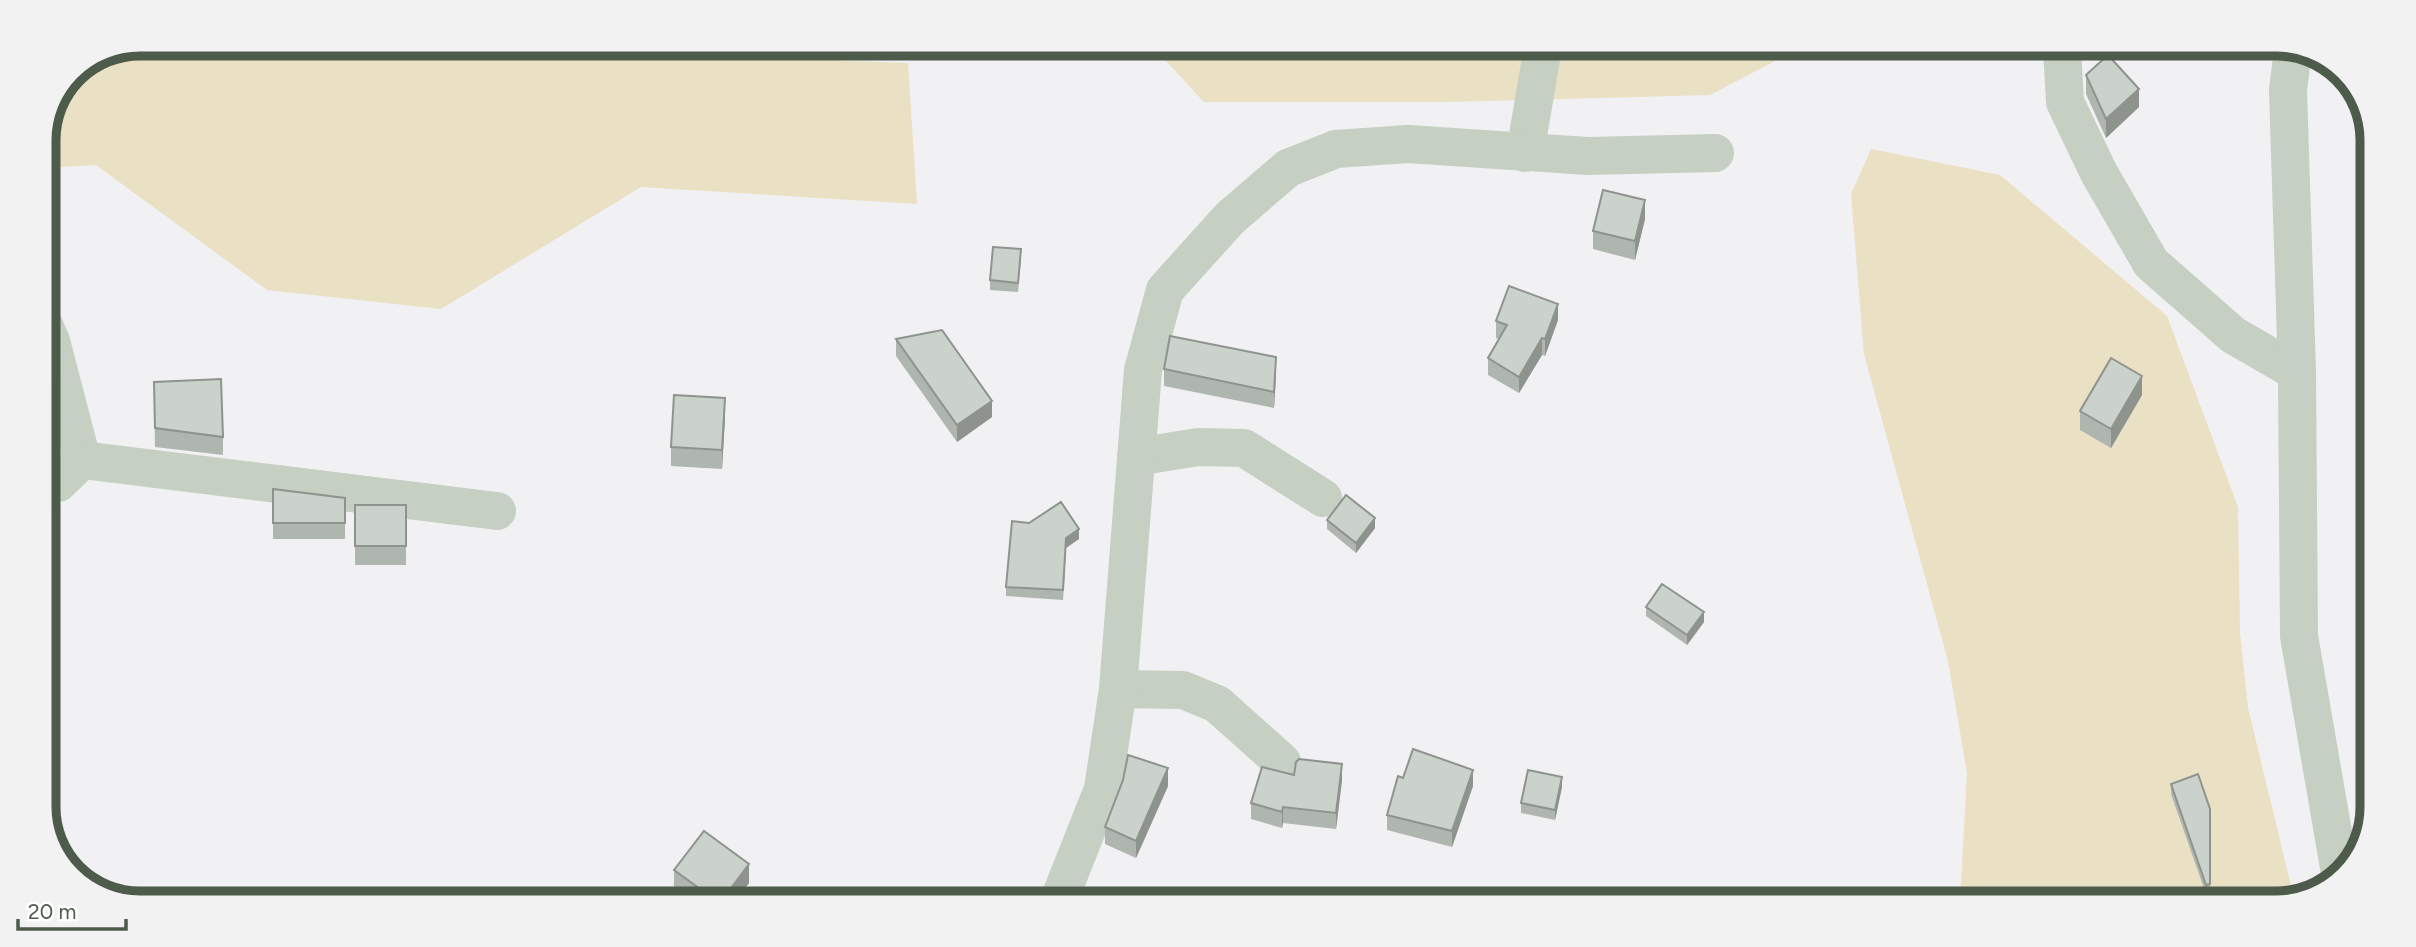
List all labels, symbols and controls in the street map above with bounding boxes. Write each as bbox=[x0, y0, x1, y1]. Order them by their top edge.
scale bar bbox=[18, 888, 126, 932]
text: 20 m bbox=[28, 899, 76, 924]

